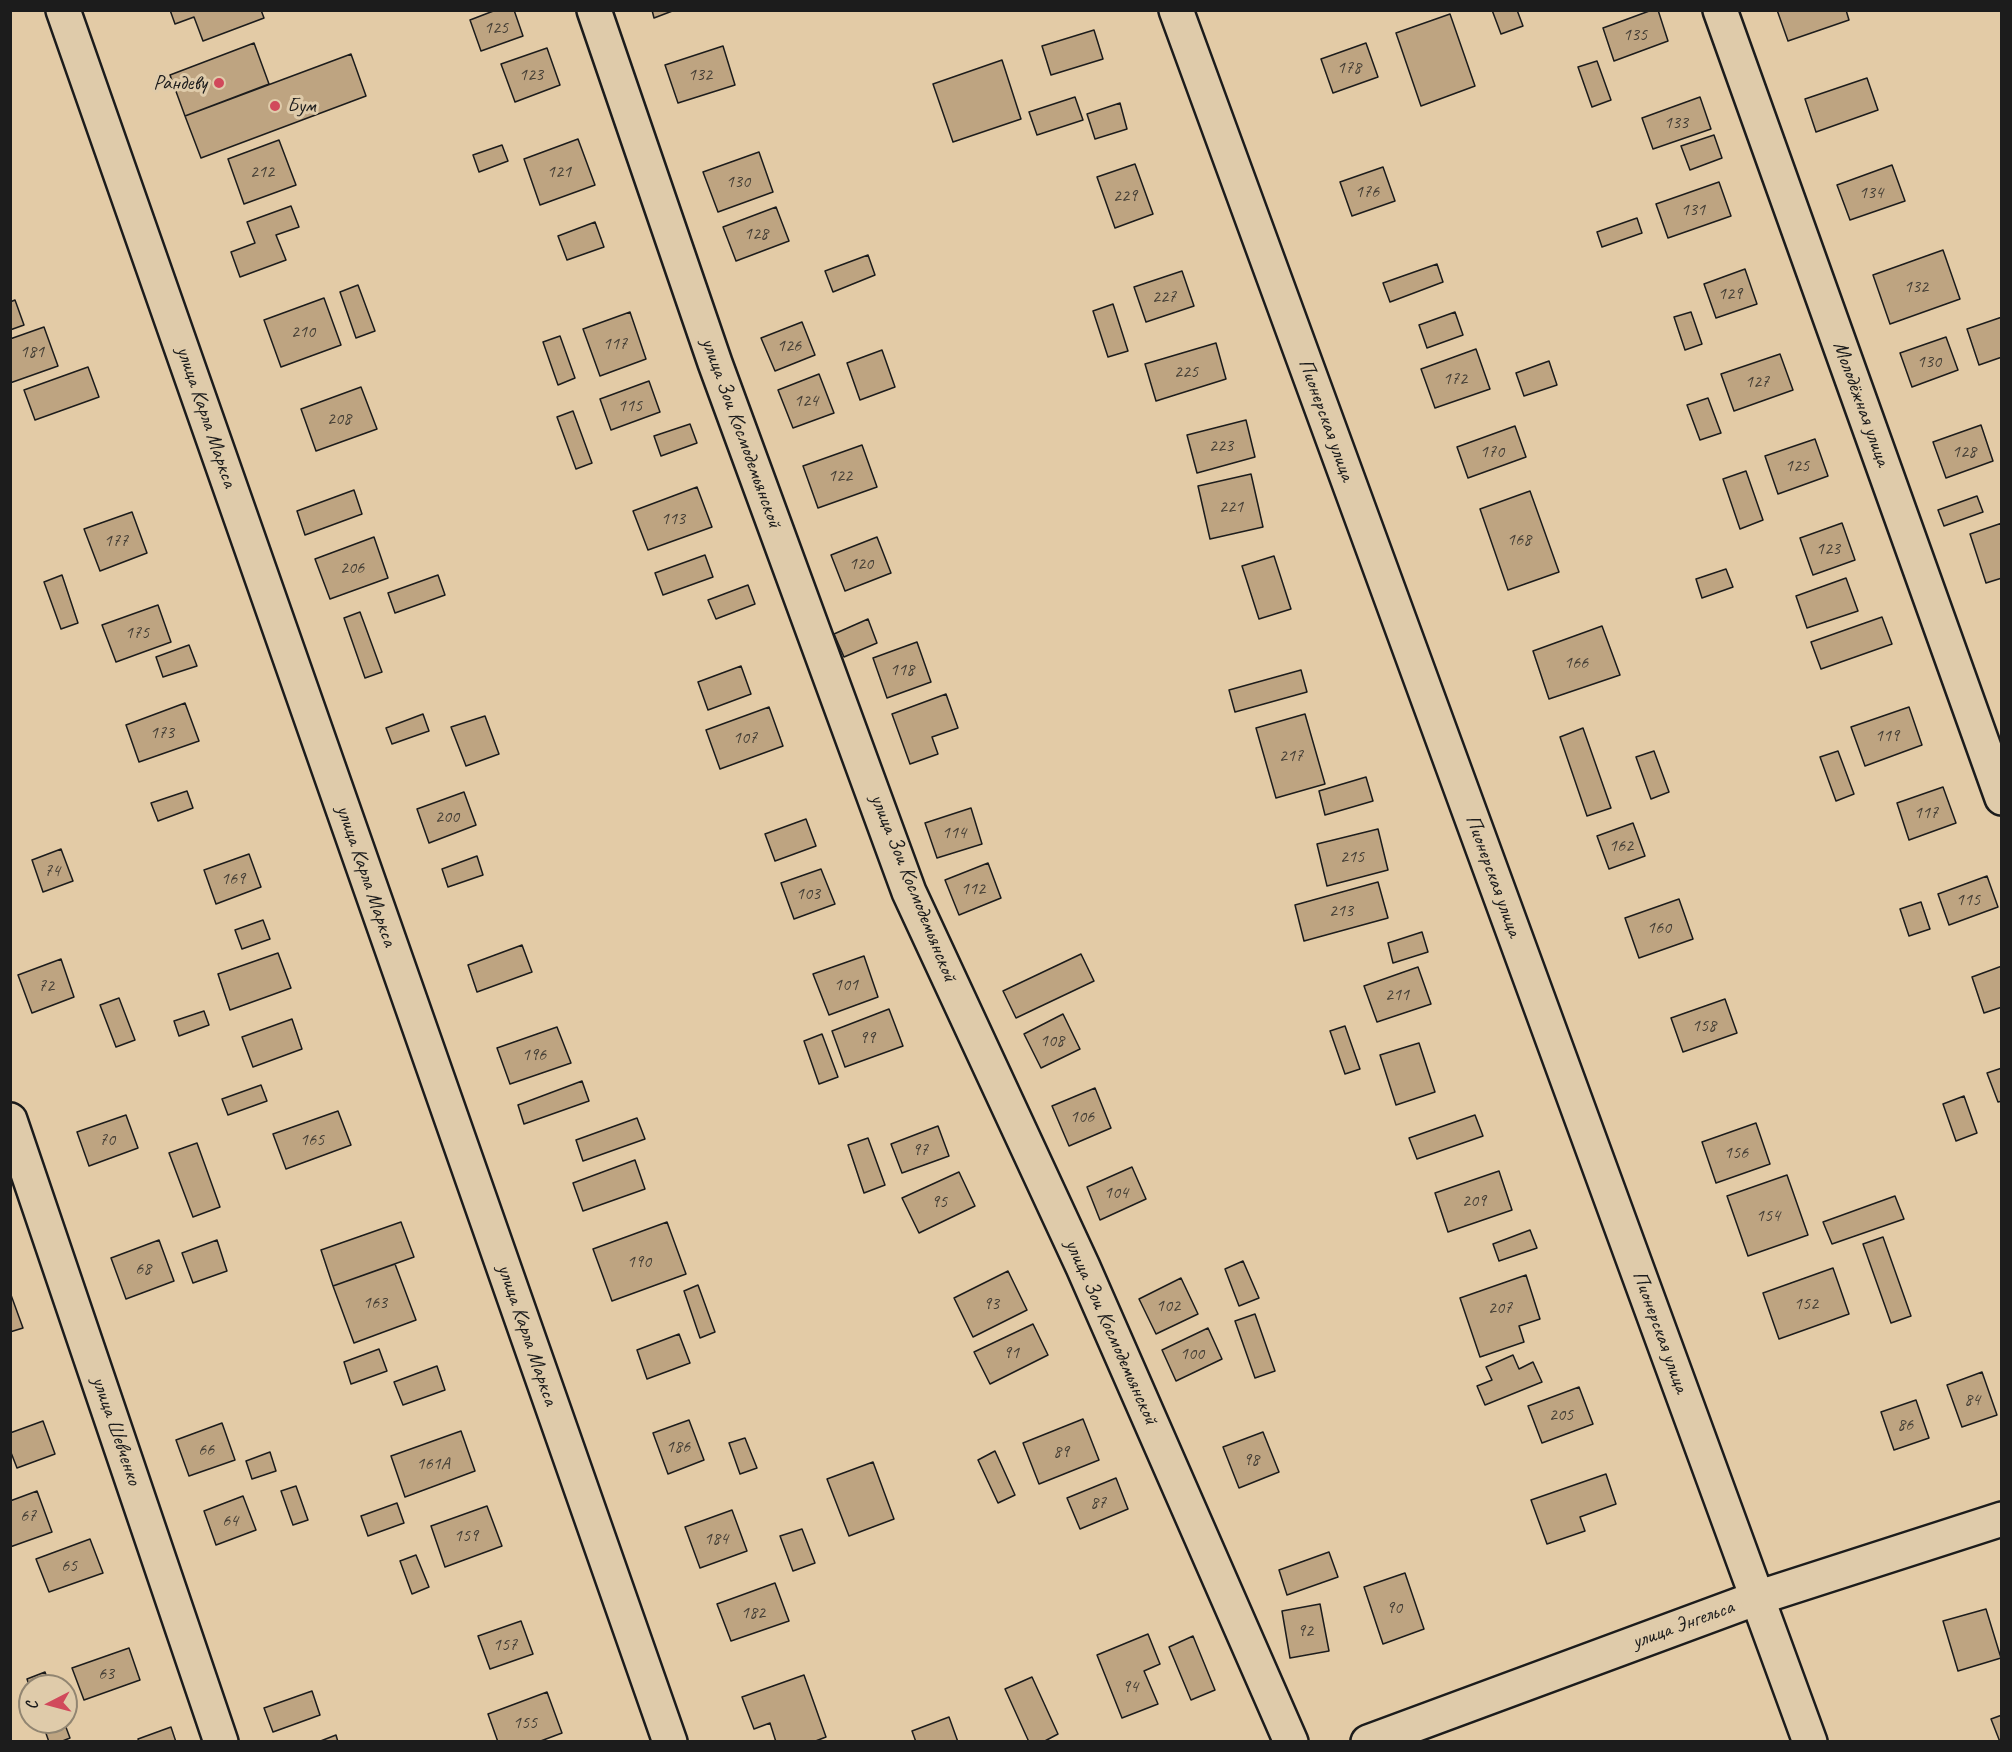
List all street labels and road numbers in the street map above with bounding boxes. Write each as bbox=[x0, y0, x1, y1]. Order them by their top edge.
street label: улица Зои Космодемьянской bbox=[695, 335, 787, 531]
street label: Молодёжная улица bbox=[1827, 338, 1895, 470]
street label: улица Карла Маркса bbox=[170, 343, 242, 491]
street label: Пионерская улица bbox=[1292, 356, 1360, 484]
street label: улица Зои Космодемьянской bbox=[864, 790, 962, 986]
street label: улица Карла Маркса bbox=[330, 802, 402, 950]
street label: Пионерская улица bbox=[1459, 812, 1527, 940]
street label: улица Зои Космодемьянской bbox=[1059, 1235, 1163, 1429]
street label: улица Карла Маркса bbox=[491, 1261, 563, 1409]
street label: Пионерская улица bbox=[1626, 1268, 1694, 1396]
street label: улица Шевченко bbox=[86, 1373, 146, 1489]
street label: улица Энгельса bbox=[1629, 1595, 1737, 1655]

